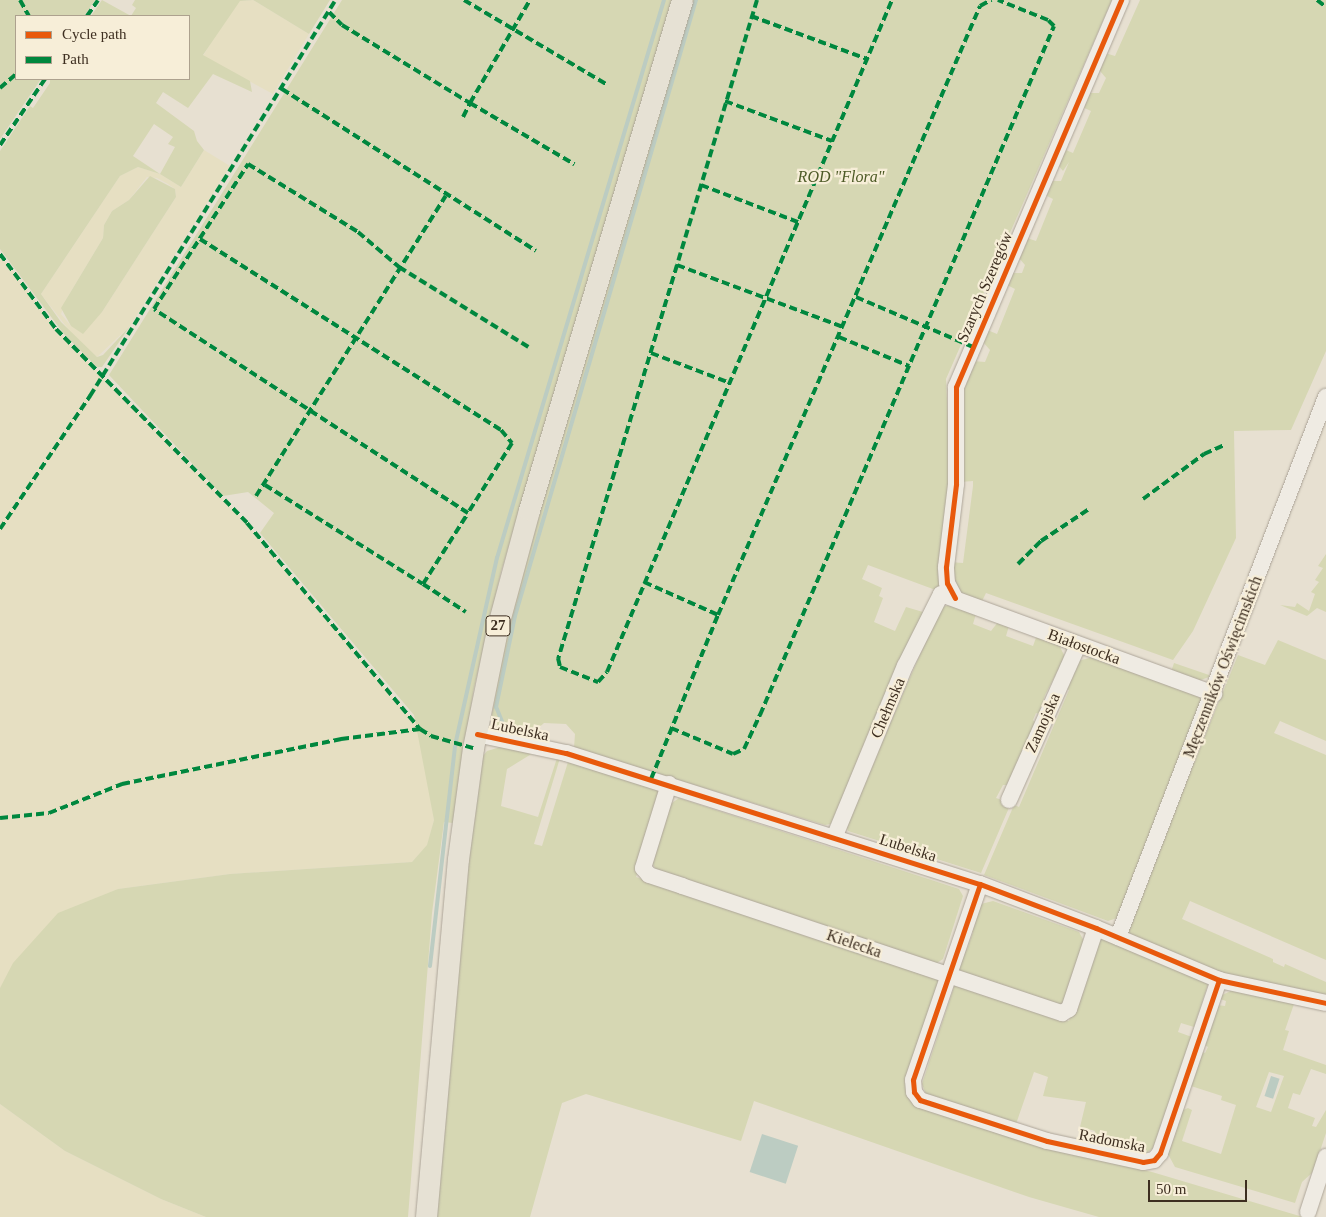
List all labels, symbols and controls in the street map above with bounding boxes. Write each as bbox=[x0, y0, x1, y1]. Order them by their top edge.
legend bbox=[15, 15, 190, 80]
text: Cycle path bbox=[62, 26, 127, 42]
text: Path bbox=[62, 51, 89, 67]
park label: ROD "Flora" bbox=[798, 167, 884, 187]
street label: Szarych Szeregów bbox=[953, 229, 1017, 345]
street label: Męczenników Oświęcimskich bbox=[1179, 573, 1267, 761]
road number: 27 bbox=[486, 614, 510, 638]
street label: Białostocka bbox=[1045, 625, 1123, 669]
street label: Chełmska bbox=[867, 675, 909, 741]
street label: Zamojska bbox=[1021, 690, 1065, 756]
street label: Lubelska bbox=[489, 715, 551, 745]
street label: Lubelska bbox=[877, 830, 939, 866]
street label: Kielecka bbox=[824, 926, 884, 962]
street label: Radomska bbox=[1077, 1125, 1147, 1157]
scale bar bbox=[1151, 1170, 1250, 1202]
text: 50 m bbox=[1156, 1181, 1186, 1197]

